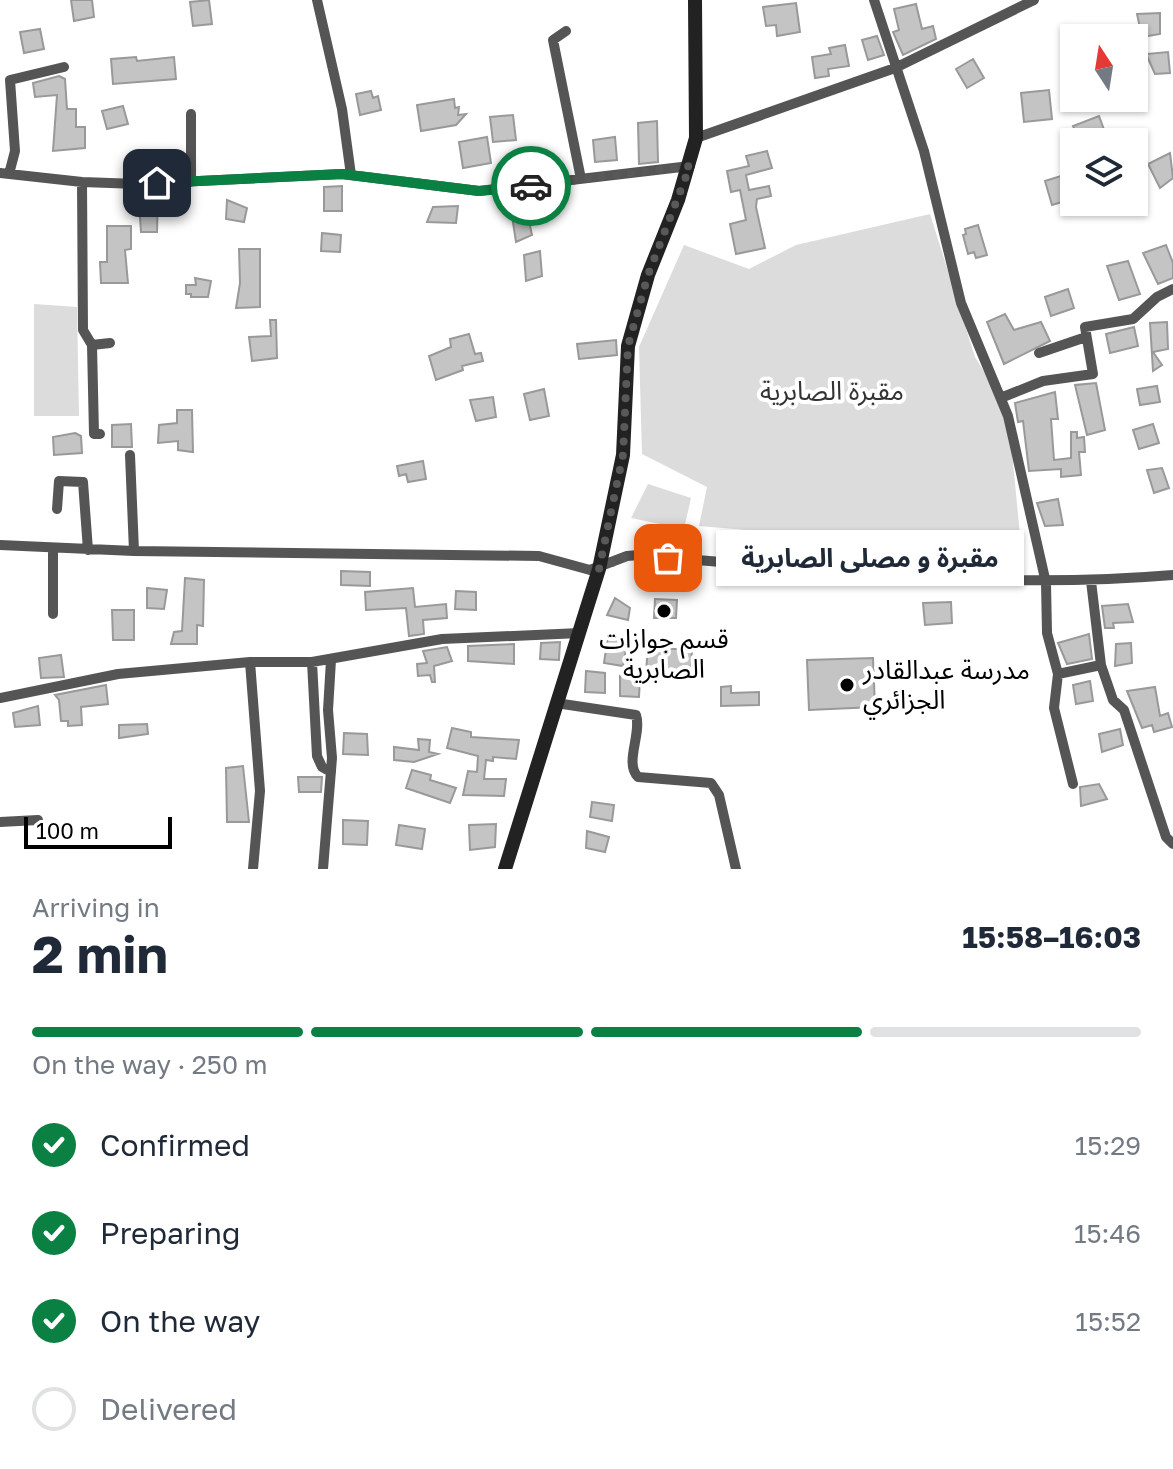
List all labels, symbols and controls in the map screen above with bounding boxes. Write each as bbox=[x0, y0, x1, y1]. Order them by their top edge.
north arrow bbox=[1060, 24, 1148, 112]
map controls bbox=[1060, 24, 1148, 216]
button: layers bbox=[1060, 128, 1148, 216]
courier bbox=[491, 146, 571, 226]
pin bbox=[123, 149, 191, 217]
icon: home bbox=[135, 161, 179, 205]
icon: car bbox=[509, 164, 553, 208]
park label: مقبرة الصابرية bbox=[760, 375, 904, 406]
pin bbox=[634, 524, 702, 592]
callout: مقبرة و مصلى الصابرية bbox=[716, 530, 1024, 586]
icon: bag bbox=[646, 536, 690, 580]
text: مقبرة و مصلى الصابرية bbox=[741, 542, 999, 573]
marker: قسم جوازات الصابرية bbox=[655, 602, 673, 620]
place label: قسم جوازات الصابرية bbox=[599, 623, 729, 684]
place label: مدرسة عبدالقادر الجزائري bbox=[862, 654, 1030, 720]
marker: مدرسة عبدالقادر الجزائري bbox=[838, 676, 856, 694]
scale bar bbox=[24, 813, 172, 849]
text: 100 m bbox=[36, 817, 99, 844]
text: Arriving in bbox=[32, 892, 160, 923]
text: 15:58–16:03 bbox=[962, 919, 1141, 955]
text: 2 min bbox=[32, 922, 168, 984]
text: On the way · 250 m bbox=[32, 1049, 268, 1080]
icon: check bbox=[32, 1123, 76, 1167]
text: Confirmed bbox=[100, 1127, 250, 1163]
text: 15:29 bbox=[1075, 1130, 1141, 1161]
icon: check bbox=[32, 1211, 76, 1255]
text: Preparing bbox=[100, 1215, 241, 1251]
text: 15:46 bbox=[1074, 1218, 1141, 1249]
icon: check bbox=[32, 1299, 76, 1343]
text: On the way bbox=[100, 1303, 260, 1339]
text: 15:52 bbox=[1075, 1306, 1141, 1337]
text: Delivered bbox=[100, 1391, 237, 1427]

